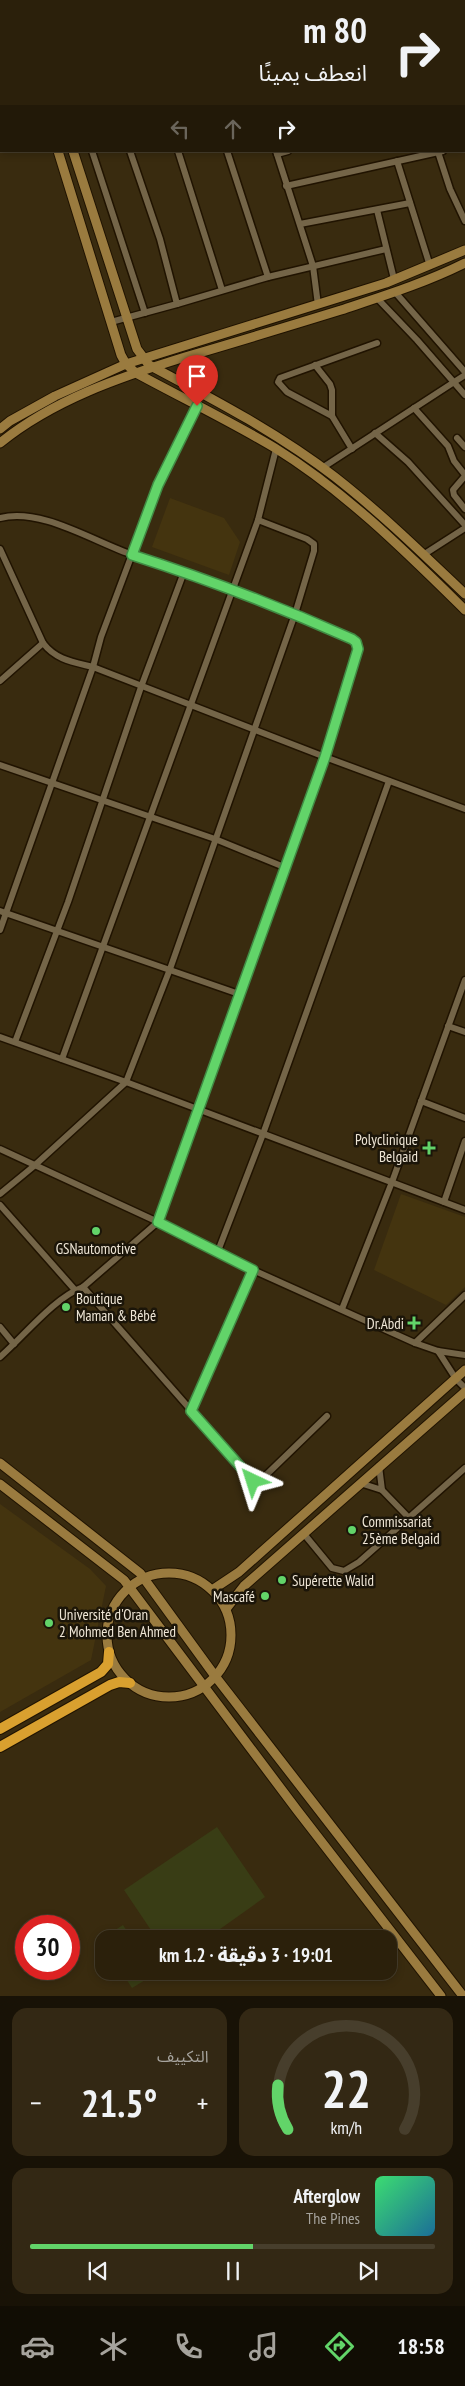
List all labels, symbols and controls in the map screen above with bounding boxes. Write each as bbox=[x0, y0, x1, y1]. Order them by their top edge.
text: 80 m bbox=[303, 7, 367, 53]
icon: right bbox=[385, 20, 450, 85]
text: انعطف يمينًا bbox=[258, 59, 367, 87]
icon: left bbox=[166, 115, 194, 143]
icon: ahead bbox=[219, 115, 247, 143]
icon: right bbox=[272, 115, 300, 143]
pin bbox=[176, 355, 218, 406]
icon: arrive bbox=[183, 362, 211, 390]
place label: Polyclinique Belgaid bbox=[355, 1130, 418, 1166]
marker: Polyclinique Belgaid bbox=[422, 1141, 436, 1155]
marker: GSNautomotive bbox=[90, 1225, 102, 1237]
place label: GSNautomotive bbox=[56, 1239, 136, 1258]
place label: Boutique Maman & Bébé bbox=[76, 1289, 156, 1325]
marker: Boutique Maman & Bébé bbox=[60, 1301, 72, 1313]
place label: Dr.Abdi bbox=[367, 1314, 404, 1333]
marker: Dr.Abdi bbox=[408, 1317, 420, 1329]
position arrow bbox=[226, 1454, 278, 1506]
place label: Commissariat 25ème Belgaid bbox=[362, 1512, 440, 1548]
marker: Commissariat 25ème Belgaid bbox=[346, 1524, 358, 1536]
place label: Supérette Walid bbox=[292, 1571, 374, 1590]
marker: Supérette Walid bbox=[276, 1574, 288, 1586]
place label: Mascafé bbox=[213, 1587, 255, 1606]
marker: Mascafé bbox=[259, 1590, 271, 1602]
place label: Université d'Oran 2 Mohmed Ben Ahmed bbox=[59, 1605, 176, 1641]
marker: Université d'Oran 2 Mohmed Ben Ahmed bbox=[43, 1617, 55, 1629]
speed limit sign: 30 bbox=[15, 1915, 80, 1980]
text: 19:01 · 3 دقيقة · 1.2 km bbox=[159, 1943, 333, 1967]
text: التكييف bbox=[157, 2046, 209, 2066]
text: 22 bbox=[321, 2055, 371, 2122]
text: 21.5° bbox=[81, 2078, 157, 2127]
text: − bbox=[30, 2084, 42, 2121]
text: + bbox=[197, 2084, 208, 2121]
text: km/h bbox=[330, 2116, 362, 2139]
text: Afterglow bbox=[294, 2184, 360, 2208]
text: The Pines bbox=[306, 2208, 360, 2228]
icon: previous bbox=[84, 2257, 112, 2285]
icon: pause bbox=[219, 2257, 247, 2285]
icon: next bbox=[354, 2257, 382, 2285]
icon: car bbox=[20, 2329, 55, 2364]
icon: climate bbox=[96, 2329, 131, 2364]
icon: phone bbox=[171, 2329, 206, 2364]
icon: music bbox=[246, 2329, 281, 2364]
icon: directions bbox=[322, 2329, 357, 2364]
text: 18:58 bbox=[397, 2332, 445, 2360]

